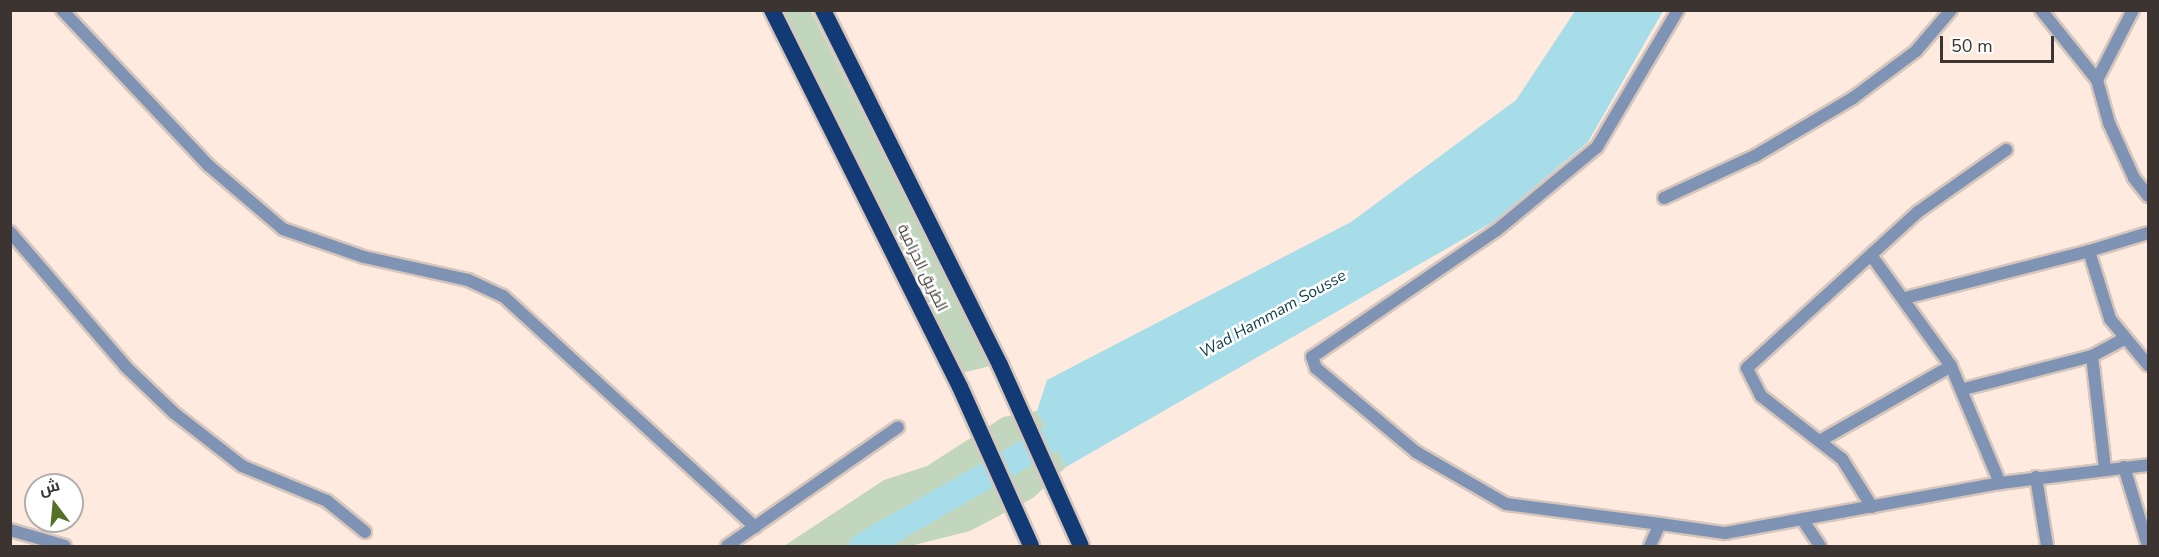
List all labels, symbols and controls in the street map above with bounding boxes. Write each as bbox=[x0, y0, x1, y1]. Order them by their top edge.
scale bar bbox=[1943, 24, 2057, 62]
text: 50 m bbox=[1951, 34, 1993, 58]
street label: الطريق الحزامية bbox=[893, 221, 951, 315]
water label: Wad Hammam Sousse bbox=[1196, 266, 1350, 362]
north arrow bbox=[24, 473, 84, 533]
text: ش bbox=[37, 474, 62, 501]

